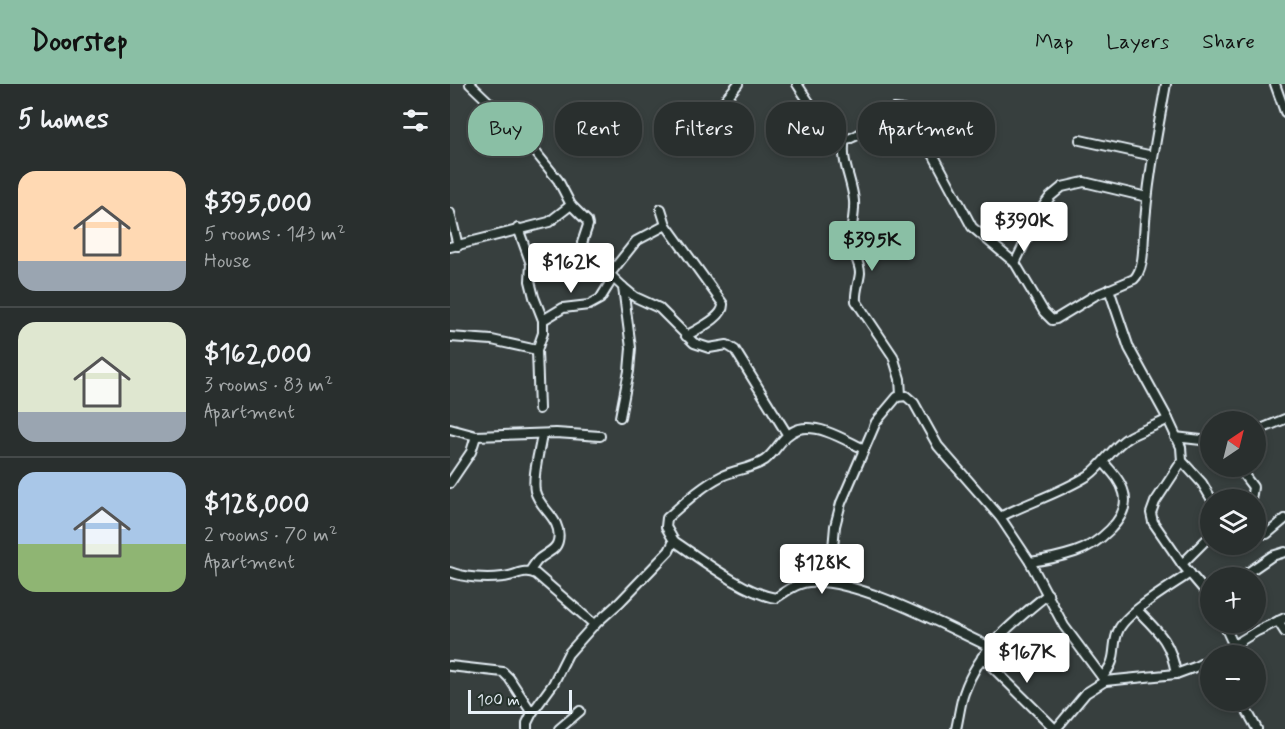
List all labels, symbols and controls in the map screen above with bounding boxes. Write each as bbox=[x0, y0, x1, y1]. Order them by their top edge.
text: Doorstep bbox=[30, 24, 128, 61]
text: Map bbox=[1035, 28, 1073, 56]
text: Layers bbox=[1106, 28, 1169, 56]
text: Share bbox=[1202, 28, 1255, 56]
chip: Buy bbox=[468, 102, 543, 156]
chip: Rent bbox=[555, 102, 642, 156]
chip: Filters bbox=[654, 102, 754, 156]
chip: New bbox=[766, 102, 846, 156]
chip: Apartment bbox=[858, 102, 995, 156]
text: 5 homes bbox=[18, 103, 109, 137]
icon: filters bbox=[399, 104, 432, 137]
text: $395,000 bbox=[204, 187, 312, 221]
icon: home bbox=[66, 195, 138, 267]
pin: $390K bbox=[982, 202, 1066, 253]
text: $390K bbox=[995, 208, 1053, 235]
text: 5 rooms · 143 m² bbox=[204, 221, 346, 248]
pin: $395K bbox=[830, 221, 914, 272]
text: $395K bbox=[843, 227, 901, 254]
pin: $162K bbox=[529, 243, 613, 294]
text: House bbox=[204, 248, 251, 275]
text: $162K bbox=[542, 249, 600, 276]
text: $162,000 bbox=[204, 338, 311, 372]
icon: home bbox=[66, 346, 138, 418]
text: 3 rooms · 83 m² bbox=[204, 372, 333, 399]
text: Apartment bbox=[204, 399, 295, 426]
north arrow bbox=[1200, 411, 1266, 477]
map controls bbox=[1200, 411, 1266, 711]
text: $128,000 bbox=[204, 488, 309, 522]
button: layers bbox=[1200, 489, 1266, 555]
icon: home bbox=[66, 496, 138, 568]
text: 2 rooms · 70 m² bbox=[204, 522, 338, 549]
pin: $128K bbox=[780, 544, 864, 595]
text: Apartment bbox=[204, 549, 295, 576]
text: $128K bbox=[794, 550, 850, 577]
button: + bbox=[1200, 567, 1266, 633]
pin: $167K bbox=[985, 633, 1069, 684]
text: $167K bbox=[998, 639, 1056, 666]
button: − bbox=[1200, 645, 1266, 711]
scale bar bbox=[468, 687, 572, 714]
text: 100 m bbox=[477, 690, 520, 711]

